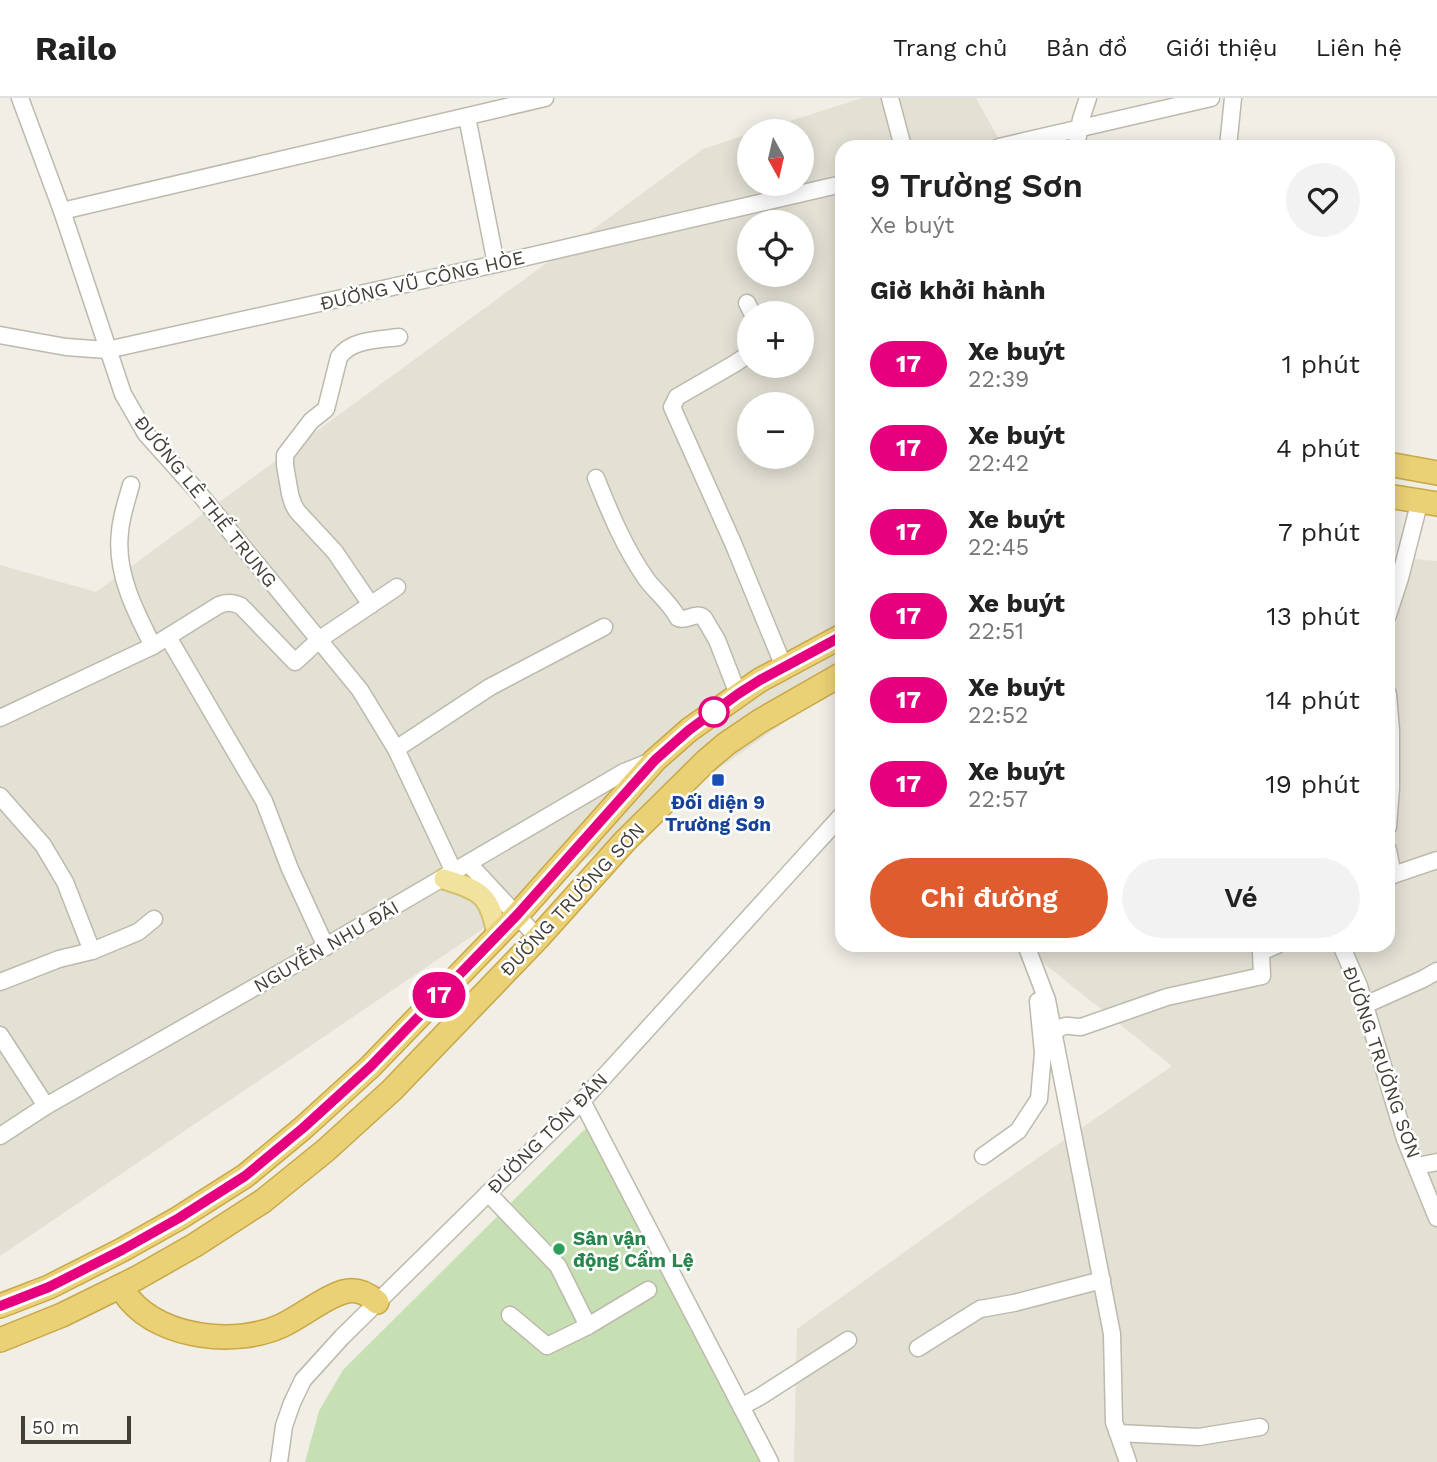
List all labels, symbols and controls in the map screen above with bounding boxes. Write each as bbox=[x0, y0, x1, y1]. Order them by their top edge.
text: Railo bbox=[35, 29, 117, 68]
text: Trang chủ bbox=[893, 34, 1008, 62]
text: Bản đồ bbox=[1046, 34, 1127, 62]
text: Giới thiệu bbox=[1165, 34, 1278, 62]
text: Liên hệ bbox=[1316, 34, 1402, 62]
north arrow bbox=[737, 119, 814, 196]
map controls bbox=[737, 119, 814, 469]
button: heart bbox=[1286, 163, 1360, 237]
text: 9 Trường Sơn bbox=[870, 166, 1083, 205]
button: locate bbox=[737, 210, 814, 287]
text: Xe buýt bbox=[870, 212, 954, 239]
street label: ĐƯỜNG VŨ CÔNG HÒE bbox=[318, 246, 527, 315]
text: Giờ khởi hành bbox=[870, 275, 1046, 305]
button: + bbox=[737, 301, 814, 378]
text: Xe buýt bbox=[968, 336, 1065, 366]
text: 1 phút bbox=[1282, 349, 1360, 379]
text: 17 bbox=[896, 350, 921, 378]
text: 22:39 bbox=[968, 366, 1029, 393]
button: − bbox=[737, 392, 814, 469]
street label: ĐƯỜNG LÊ THẾ TRUNG bbox=[129, 410, 283, 592]
text: Xe buýt bbox=[968, 420, 1065, 450]
text: 4 phút bbox=[1276, 433, 1360, 463]
text: 17 bbox=[896, 434, 921, 462]
text: 22:42 bbox=[968, 450, 1029, 477]
text: Xe buýt bbox=[968, 504, 1065, 534]
text: 7 phút bbox=[1278, 517, 1360, 547]
text: 17 bbox=[896, 518, 921, 546]
text: 22:45 bbox=[968, 534, 1029, 561]
text: Xe buýt bbox=[968, 588, 1065, 618]
text: 13 phút bbox=[1267, 601, 1360, 631]
text: 17 bbox=[896, 602, 921, 630]
text: 22:51 bbox=[968, 618, 1024, 645]
text: Xe buýt bbox=[968, 672, 1065, 702]
text: 14 phút bbox=[1266, 685, 1360, 715]
text: 17 bbox=[896, 686, 921, 714]
unlabelled marker bbox=[699, 697, 729, 727]
text: 22:52 bbox=[968, 702, 1028, 729]
text: Xe buýt bbox=[968, 756, 1065, 786]
text: 19 phút bbox=[1266, 769, 1360, 799]
text: 17 bbox=[896, 770, 921, 798]
marker: Đối diện 9 Trường Sơn bbox=[710, 772, 726, 788]
text: 22:57 bbox=[968, 786, 1028, 813]
place label: Đối diện 9 Trường Sơn bbox=[665, 791, 771, 836]
street label: ĐƯỜNG TRƯỜNG SƠN bbox=[495, 818, 650, 981]
button: Chỉ đường bbox=[870, 858, 1108, 938]
button: Vé bbox=[1122, 858, 1360, 938]
street label: NGUYỄN NHƯ ĐÃI bbox=[248, 893, 403, 997]
street label: ĐƯỜNG TRƯỜNG SƠN bbox=[1338, 963, 1425, 1161]
line badge: 17 bbox=[408, 972, 471, 1018]
text: 17 bbox=[427, 981, 451, 1009]
street label: ĐƯỜNG TÔN ĐẢN bbox=[482, 1068, 612, 1198]
place label: Sân vận động Cẩm Lệ bbox=[573, 1227, 694, 1272]
marker: Sân vận động Cẩm Lệ bbox=[551, 1241, 567, 1257]
scale bar bbox=[21, 1413, 131, 1445]
text: 50 m bbox=[32, 1416, 79, 1439]

